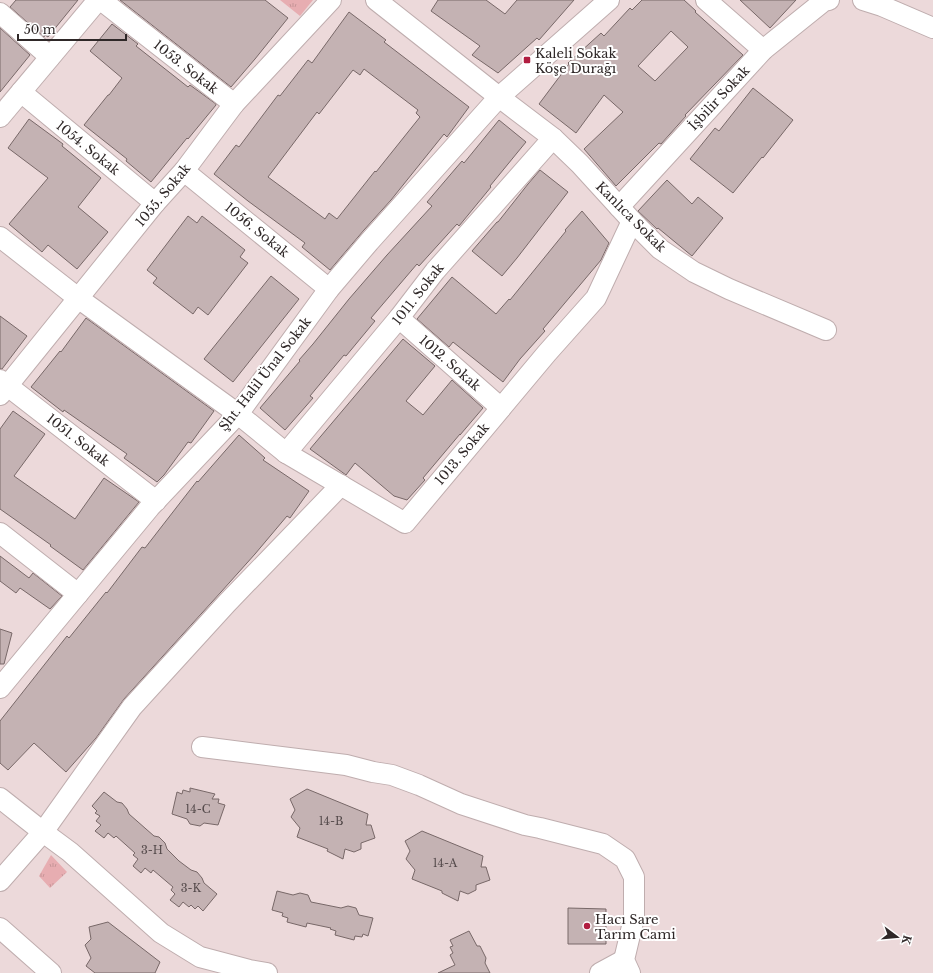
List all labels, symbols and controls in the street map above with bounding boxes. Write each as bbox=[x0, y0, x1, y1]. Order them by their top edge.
scale bar bbox=[18, 16, 126, 42]
text: 50 m bbox=[24, 22, 56, 37]
street label: 1053. Sokak bbox=[150, 36, 222, 98]
place label: Kaleli Sokak Köşe Durağı bbox=[535, 45, 617, 77]
marker: Kaleli Sokak Köşe Durağı bbox=[522, 55, 532, 65]
street label: İşbilir Sokak bbox=[685, 62, 753, 134]
street label: 1054. Sokak bbox=[53, 117, 123, 179]
street label: 1055. Sokak bbox=[132, 160, 194, 230]
street label: Kanlıca Sokak bbox=[592, 178, 670, 256]
street label: 1056. Sokak bbox=[221, 199, 293, 261]
street label: 1011. Sokak bbox=[389, 260, 447, 328]
street label: Şht. Halil Ünal Sokak bbox=[214, 313, 315, 434]
street label: 1012. Sokak bbox=[416, 332, 484, 394]
street label: 1051. Sokak bbox=[43, 410, 113, 470]
street label: 1013. Sokak bbox=[431, 419, 493, 489]
house number: 14-C bbox=[185, 802, 211, 816]
house number: 14-B bbox=[319, 814, 343, 828]
house number: 3-H bbox=[141, 843, 163, 857]
house number: 14-A bbox=[433, 856, 458, 870]
house number: 3-K bbox=[181, 881, 202, 895]
place label: Hacı Sare Tarım Cami bbox=[595, 911, 676, 943]
north arrow bbox=[877, 917, 917, 957]
marker: Hacı Sare Tarım Cami bbox=[582, 921, 592, 931]
text: K bbox=[898, 933, 915, 947]

